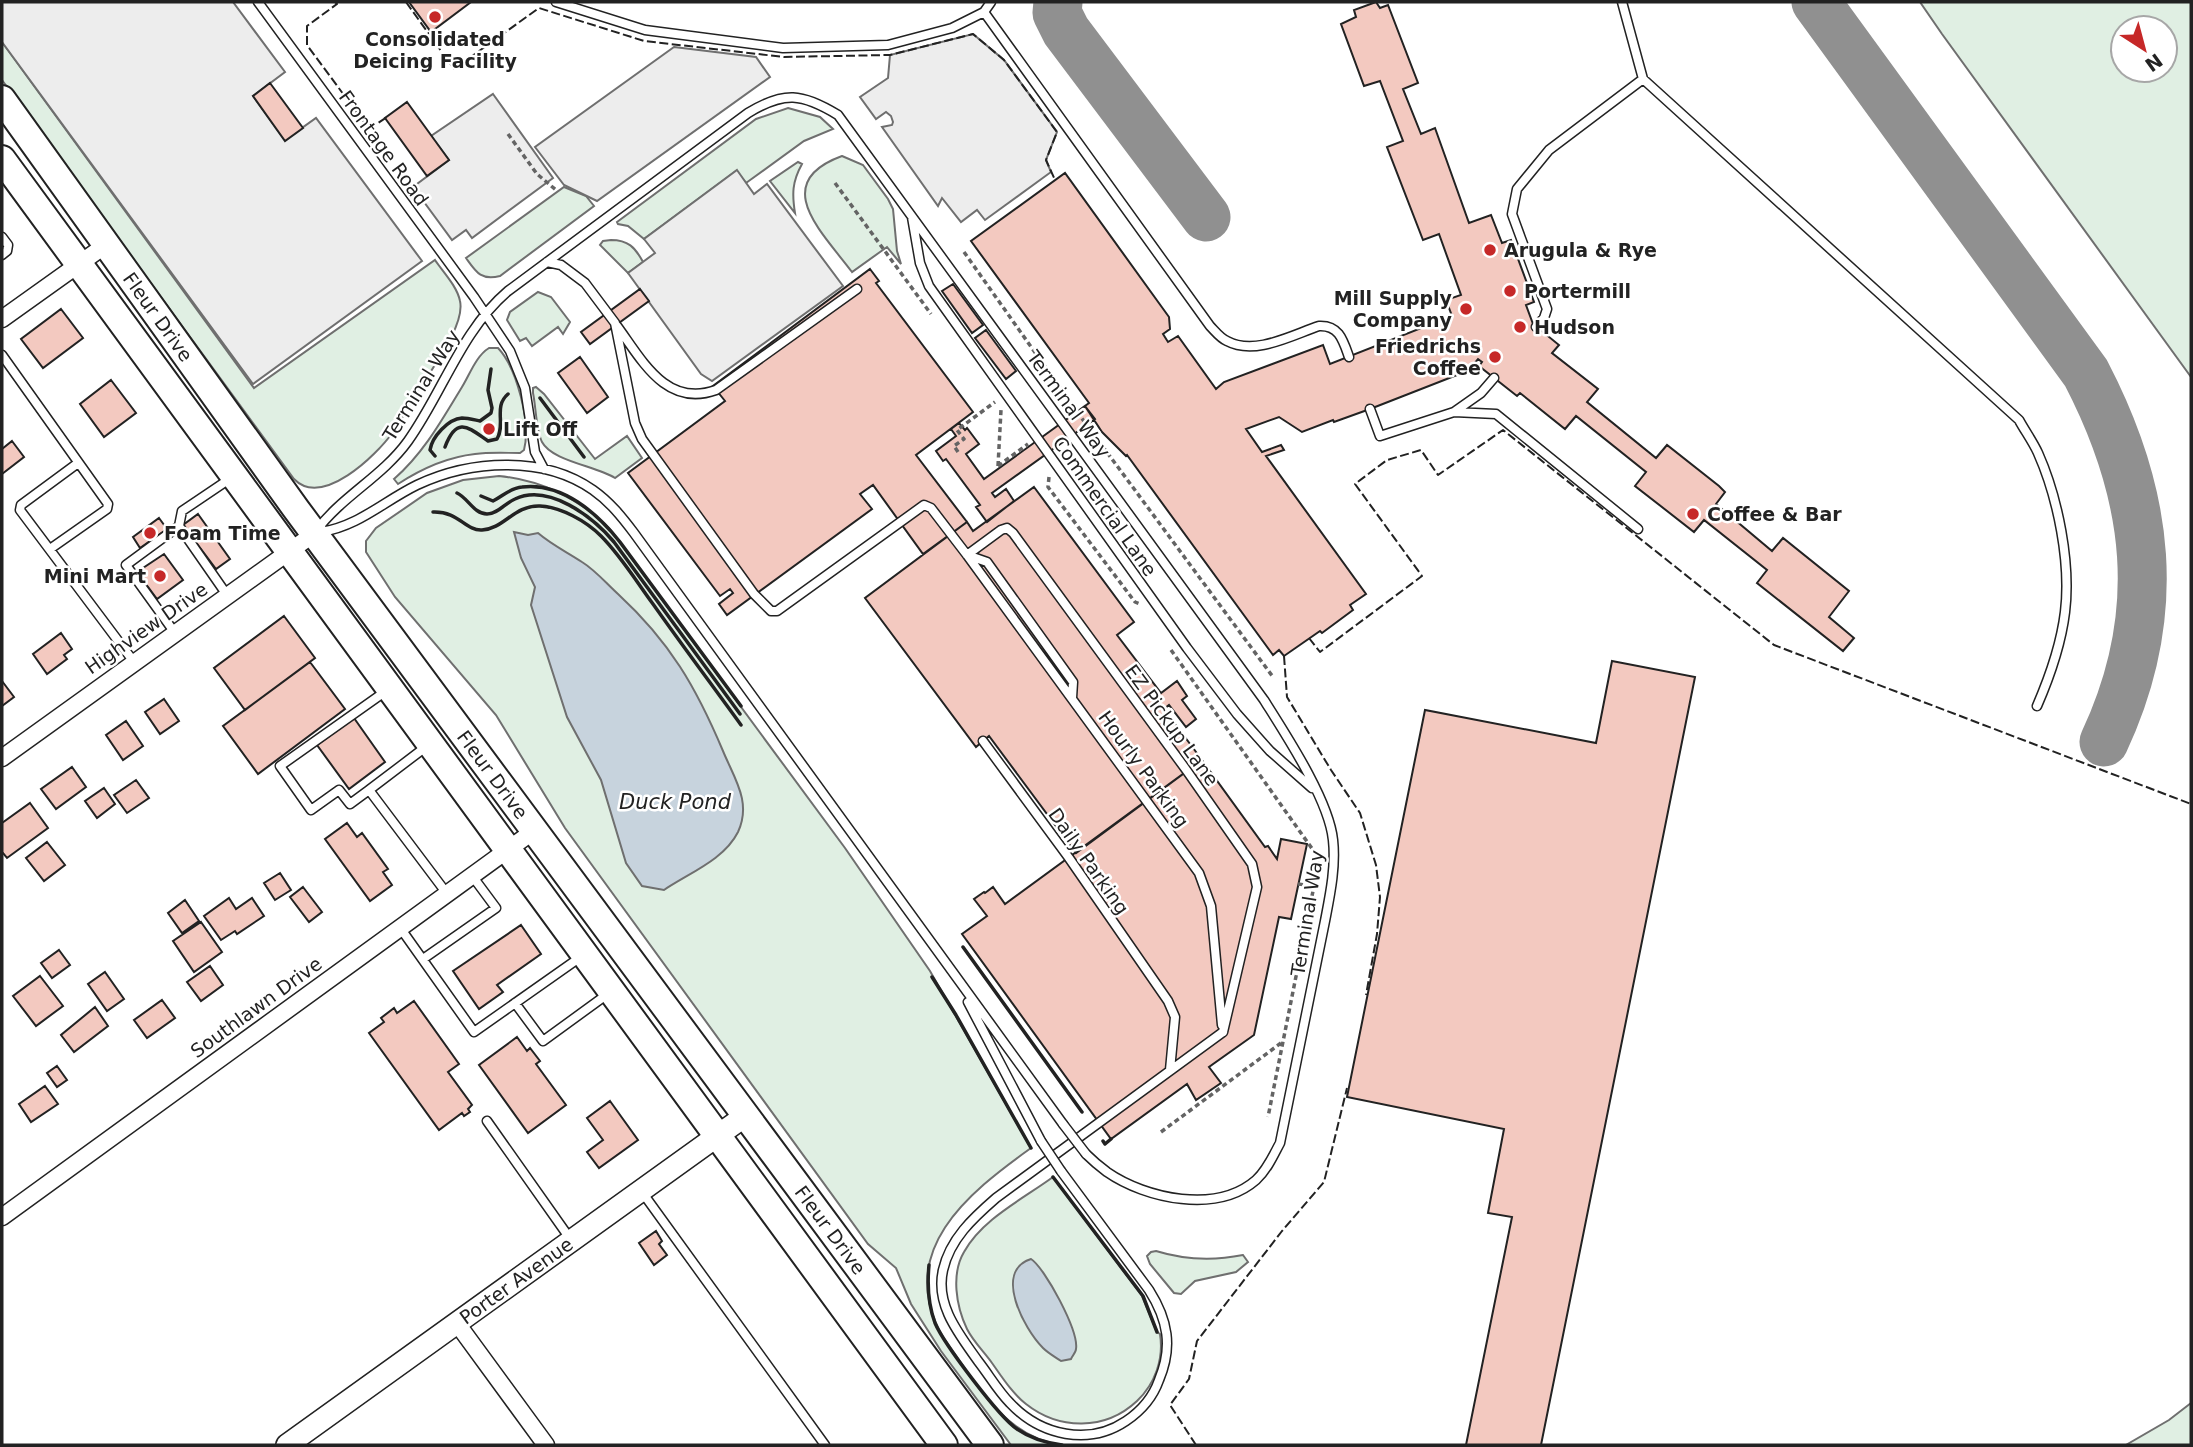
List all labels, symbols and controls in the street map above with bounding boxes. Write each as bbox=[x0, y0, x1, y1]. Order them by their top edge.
marker: Consolidated Deicing Facility bbox=[427, 9, 443, 25]
north arrow bbox=[2109, 14, 2179, 84]
place label: Consolidated Deicing Facility bbox=[353, 28, 517, 72]
text: N bbox=[2141, 49, 2167, 76]
street label: Frontage Road bbox=[335, 86, 433, 210]
place label: Arugula & Rye bbox=[1504, 239, 1657, 261]
marker: Arugula & Rye bbox=[1482, 242, 1498, 258]
street label: Fleur Drive bbox=[119, 268, 198, 366]
place label: Portermill bbox=[1524, 280, 1631, 302]
marker: Portermill bbox=[1502, 283, 1518, 299]
place label: Mill Supply Company bbox=[1334, 287, 1453, 331]
marker: Mill Supply Company bbox=[1458, 301, 1474, 317]
place label: Hudson bbox=[1534, 316, 1615, 338]
marker: Hudson bbox=[1512, 319, 1528, 335]
street label: Terminal Way bbox=[378, 325, 464, 445]
place label: Friedrichs Coffee bbox=[1375, 335, 1481, 379]
street label: Terminal Way bbox=[1022, 345, 1115, 462]
marker: Friedrichs Coffee bbox=[1487, 349, 1503, 365]
place label: Lift Off bbox=[503, 418, 578, 440]
marker: Lift Off bbox=[481, 421, 497, 437]
street label: Commercial Lane bbox=[1048, 432, 1162, 580]
place label: Coffee & Bar bbox=[1707, 503, 1842, 525]
marker: Coffee & Bar bbox=[1685, 506, 1701, 522]
place label: Foam Time bbox=[164, 522, 281, 544]
marker: Foam Time bbox=[142, 525, 158, 541]
place label: Mini Mart bbox=[44, 565, 146, 587]
marker: Mini Mart bbox=[152, 568, 168, 584]
street label: Highview Drive bbox=[81, 578, 211, 678]
street label: EZ Pickup Lane bbox=[1121, 660, 1223, 790]
street label: Hourly Parking bbox=[1094, 706, 1194, 832]
street label: Fleur Drive bbox=[453, 726, 533, 823]
water label: Duck Pond bbox=[619, 790, 732, 814]
street label: Daily Parking bbox=[1044, 804, 1134, 918]
street label: Terminal Way bbox=[1286, 849, 1328, 978]
street label: Southlawn Drive bbox=[186, 952, 326, 1062]
street label: Fleur Drive bbox=[791, 1181, 870, 1278]
street label: Porter Avenue bbox=[455, 1232, 577, 1328]

